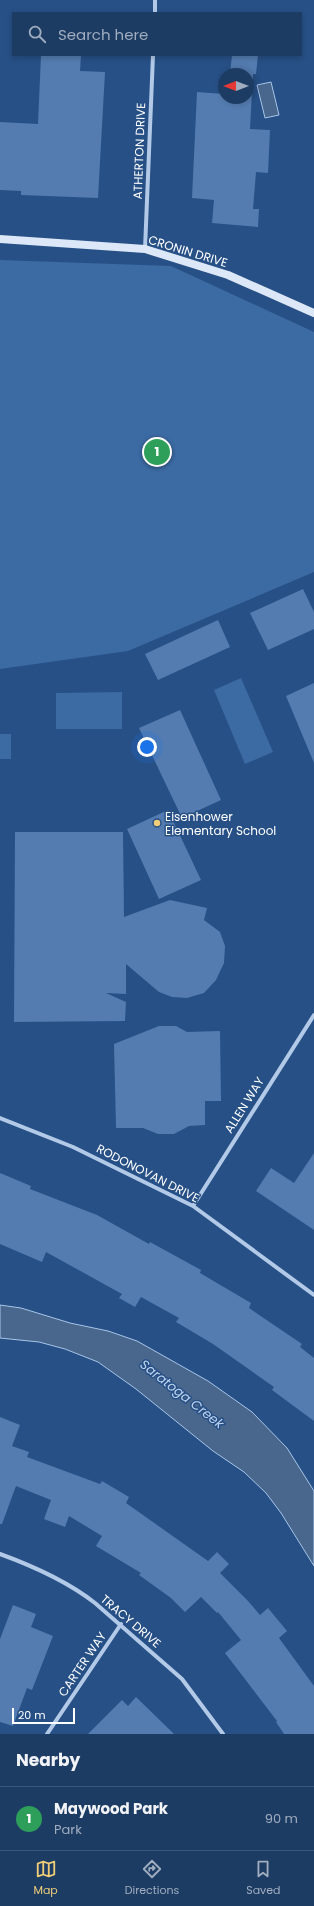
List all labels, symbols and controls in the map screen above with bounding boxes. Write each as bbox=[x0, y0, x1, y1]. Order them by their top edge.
search box bbox=[12, 12, 302, 56]
icon: search bbox=[26, 23, 48, 45]
text: Search here bbox=[58, 24, 148, 45]
north arrow bbox=[218, 68, 254, 104]
street label: ATHERTON DRIVE bbox=[129, 102, 149, 200]
street label: CRONIN DRIVE bbox=[146, 231, 230, 271]
pin: 1 bbox=[144, 437, 170, 467]
your location bbox=[137, 737, 157, 757]
place label: Eisenhower Elementary School bbox=[165, 808, 276, 839]
marker: Eisenhower Elementary School bbox=[152, 818, 162, 828]
street label: ALLEN WAY bbox=[220, 1074, 268, 1136]
street label: RODONOVAN DRIVE bbox=[94, 1140, 202, 1206]
water label: Saratoga Creek bbox=[136, 1355, 229, 1434]
street label: TRACY DRIVE bbox=[97, 1591, 165, 1651]
street label: CARTER WAY bbox=[54, 1628, 110, 1700]
scale bar bbox=[12, 1706, 75, 1725]
text: 20 m bbox=[18, 1707, 46, 1723]
text: Nearby bbox=[16, 1748, 80, 1772]
text: Maywood Park bbox=[54, 1798, 168, 1819]
text: 1 bbox=[27, 1809, 31, 1828]
text: 90 m bbox=[265, 1809, 298, 1828]
text: Park bbox=[54, 1820, 82, 1839]
tab: Map bbox=[33, 1858, 58, 1899]
tab: Directions bbox=[125, 1858, 179, 1899]
tab: Saved bbox=[246, 1858, 281, 1899]

